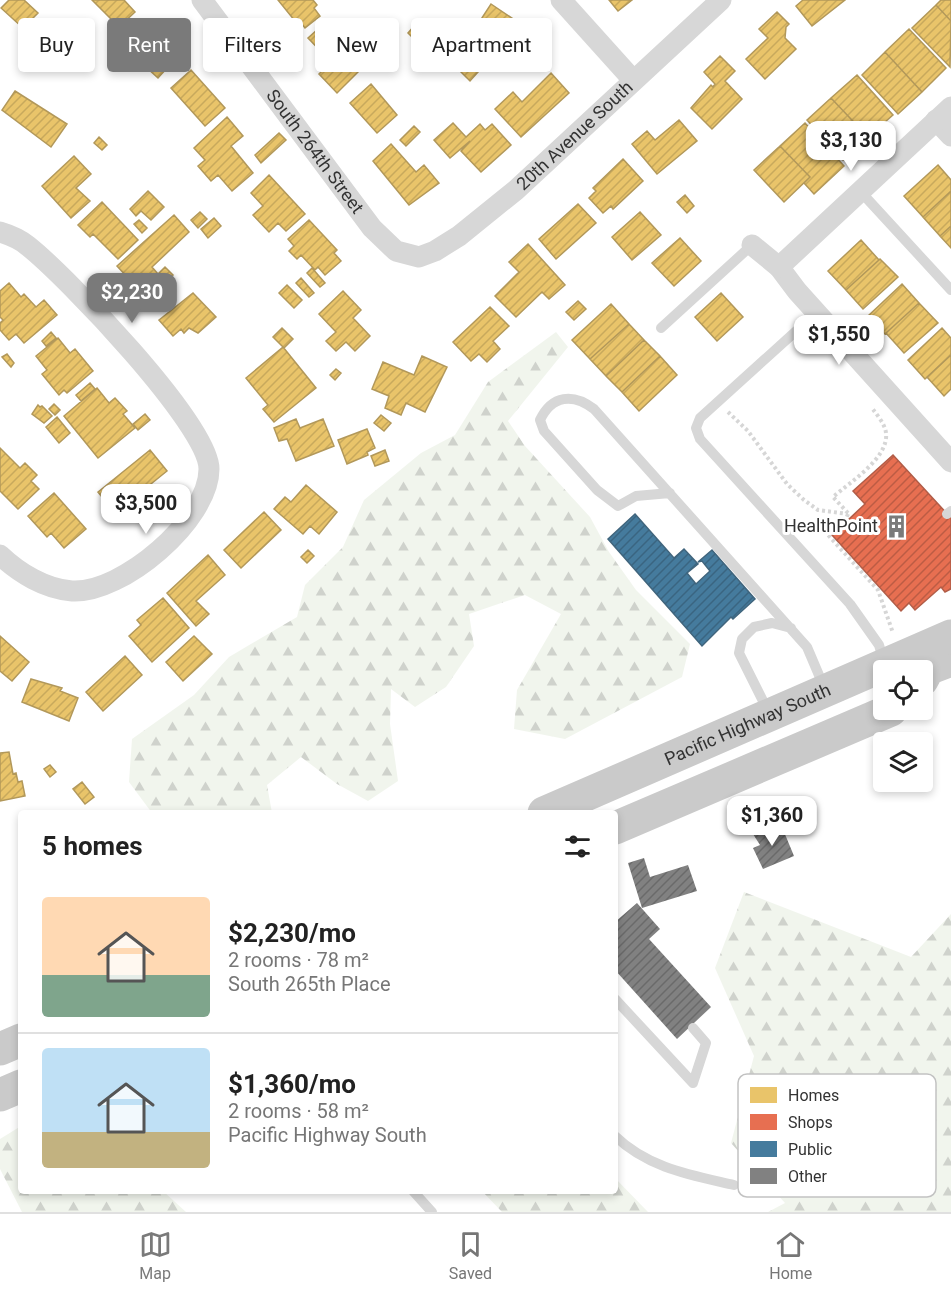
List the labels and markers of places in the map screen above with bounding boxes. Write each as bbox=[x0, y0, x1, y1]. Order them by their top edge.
pin: $3,130 bbox=[802, 121, 900, 172]
pin: $2,230 bbox=[83, 273, 181, 324]
pin: $1,550 bbox=[790, 315, 888, 366]
pin: $3,500 bbox=[97, 484, 195, 535]
building icon: HealthPoint bbox=[883, 513, 909, 539]
place label: HealthPoint bbox=[784, 515, 878, 536]
pin: $1,360 bbox=[723, 796, 821, 847]

